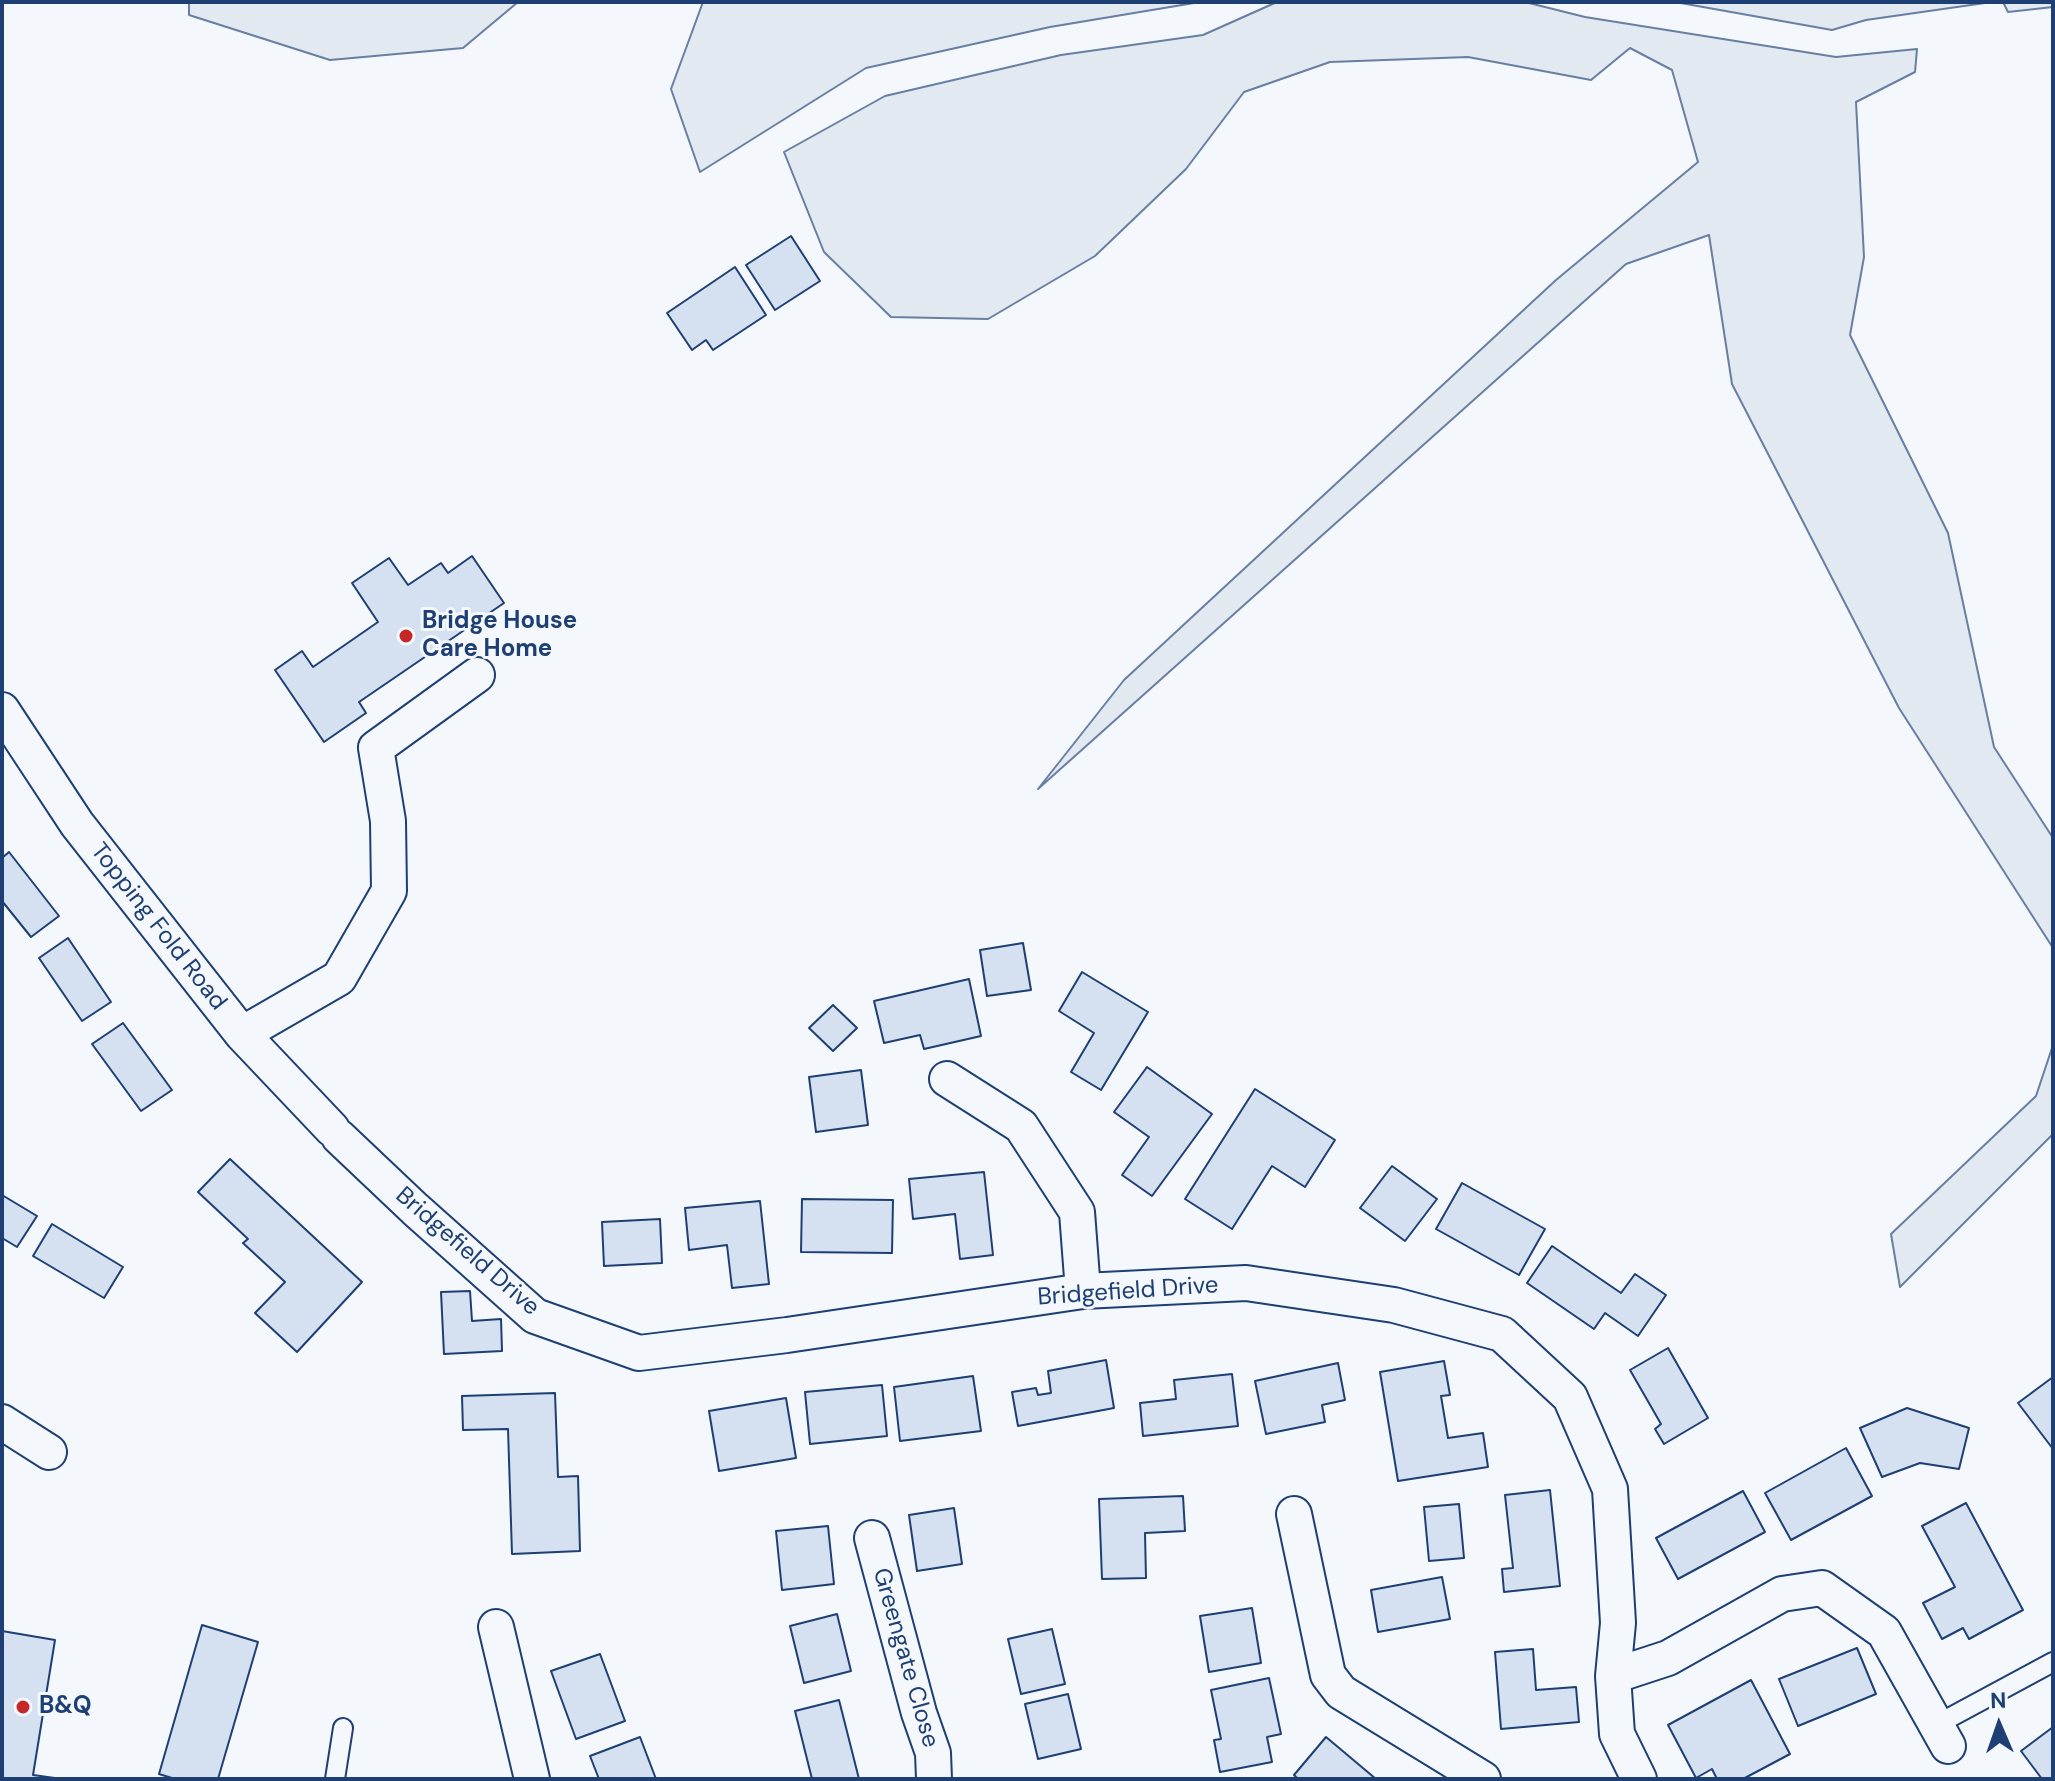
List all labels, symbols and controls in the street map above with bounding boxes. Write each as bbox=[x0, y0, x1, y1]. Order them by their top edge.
place label: Bridge House Care Home bbox=[422, 608, 577, 664]
marker: Bridge House Care Home bbox=[397, 627, 415, 645]
street label: Topping Fold Road bbox=[84, 838, 232, 1016]
street label: Bridgefield Drive bbox=[389, 1182, 545, 1322]
street label: Bridgefield Drive bbox=[1036, 1271, 1220, 1313]
street label: Greengate Close bbox=[866, 1565, 944, 1751]
north arrow bbox=[1959, 1685, 2039, 1765]
text: N bbox=[1990, 1686, 2007, 1715]
place label: B&Q bbox=[39, 1693, 92, 1721]
marker: B&Q bbox=[14, 1698, 32, 1716]

